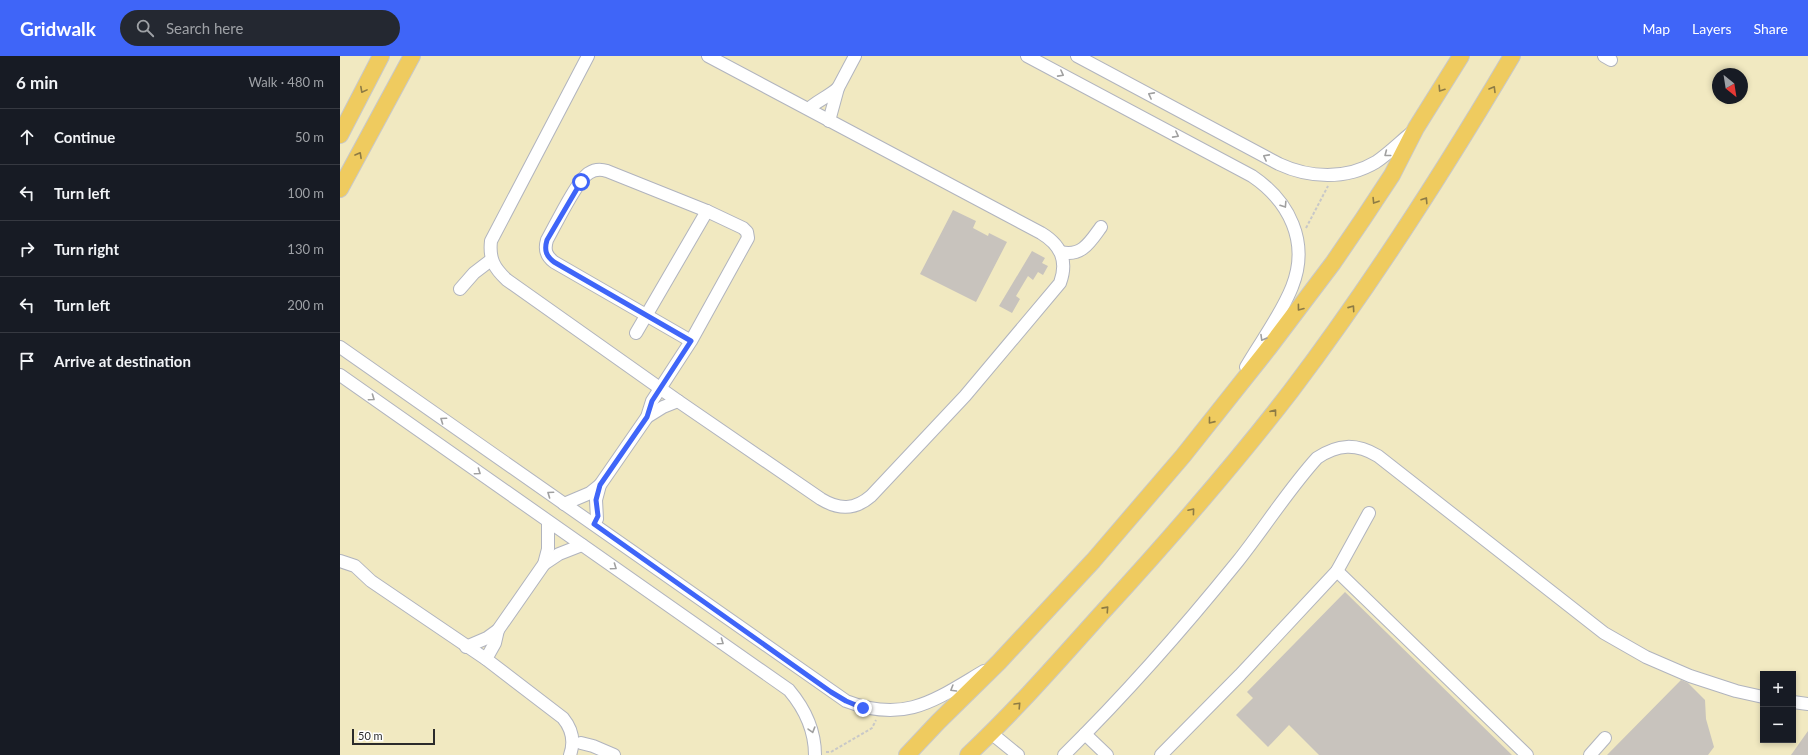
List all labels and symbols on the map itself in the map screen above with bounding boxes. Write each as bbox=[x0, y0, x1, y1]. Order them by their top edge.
north arrow bbox=[1712, 68, 1748, 104]
one-way arrow bbox=[1057, 70, 1064, 77]
one-way arrow bbox=[1439, 85, 1446, 92]
one-way arrow bbox=[361, 86, 368, 94]
one-way arrow bbox=[1488, 86, 1495, 93]
one-way arrow bbox=[1148, 93, 1155, 100]
one-way arrow bbox=[1172, 131, 1179, 138]
one-way arrow bbox=[1384, 149, 1391, 156]
one-way arrow bbox=[354, 152, 361, 159]
one-way arrow bbox=[1263, 154, 1270, 161]
route start bbox=[572, 173, 590, 191]
one-way arrow bbox=[1372, 197, 1379, 204]
one-way arrow bbox=[1420, 197, 1427, 204]
one-way arrow bbox=[1279, 201, 1286, 208]
one-way arrow bbox=[1298, 303, 1305, 310]
one-way arrow bbox=[1347, 305, 1354, 312]
one-way arrow bbox=[1261, 334, 1268, 341]
one-way arrow bbox=[368, 393, 375, 401]
one-way arrow bbox=[1270, 409, 1277, 416]
one-way arrow bbox=[1209, 416, 1216, 423]
one-way arrow bbox=[441, 418, 448, 425]
one-way arrow bbox=[474, 468, 481, 475]
one-way arrow bbox=[547, 491, 554, 499]
one-way arrow bbox=[1188, 509, 1195, 516]
one-way arrow bbox=[610, 562, 617, 570]
one-way arrow bbox=[1101, 606, 1108, 613]
one-way arrow bbox=[716, 637, 723, 644]
one-way arrow bbox=[950, 685, 957, 692]
route end bbox=[854, 699, 872, 717]
one-way arrow bbox=[1013, 702, 1020, 709]
one-way arrow bbox=[807, 726, 815, 733]
scale bar bbox=[352, 727, 435, 746]

